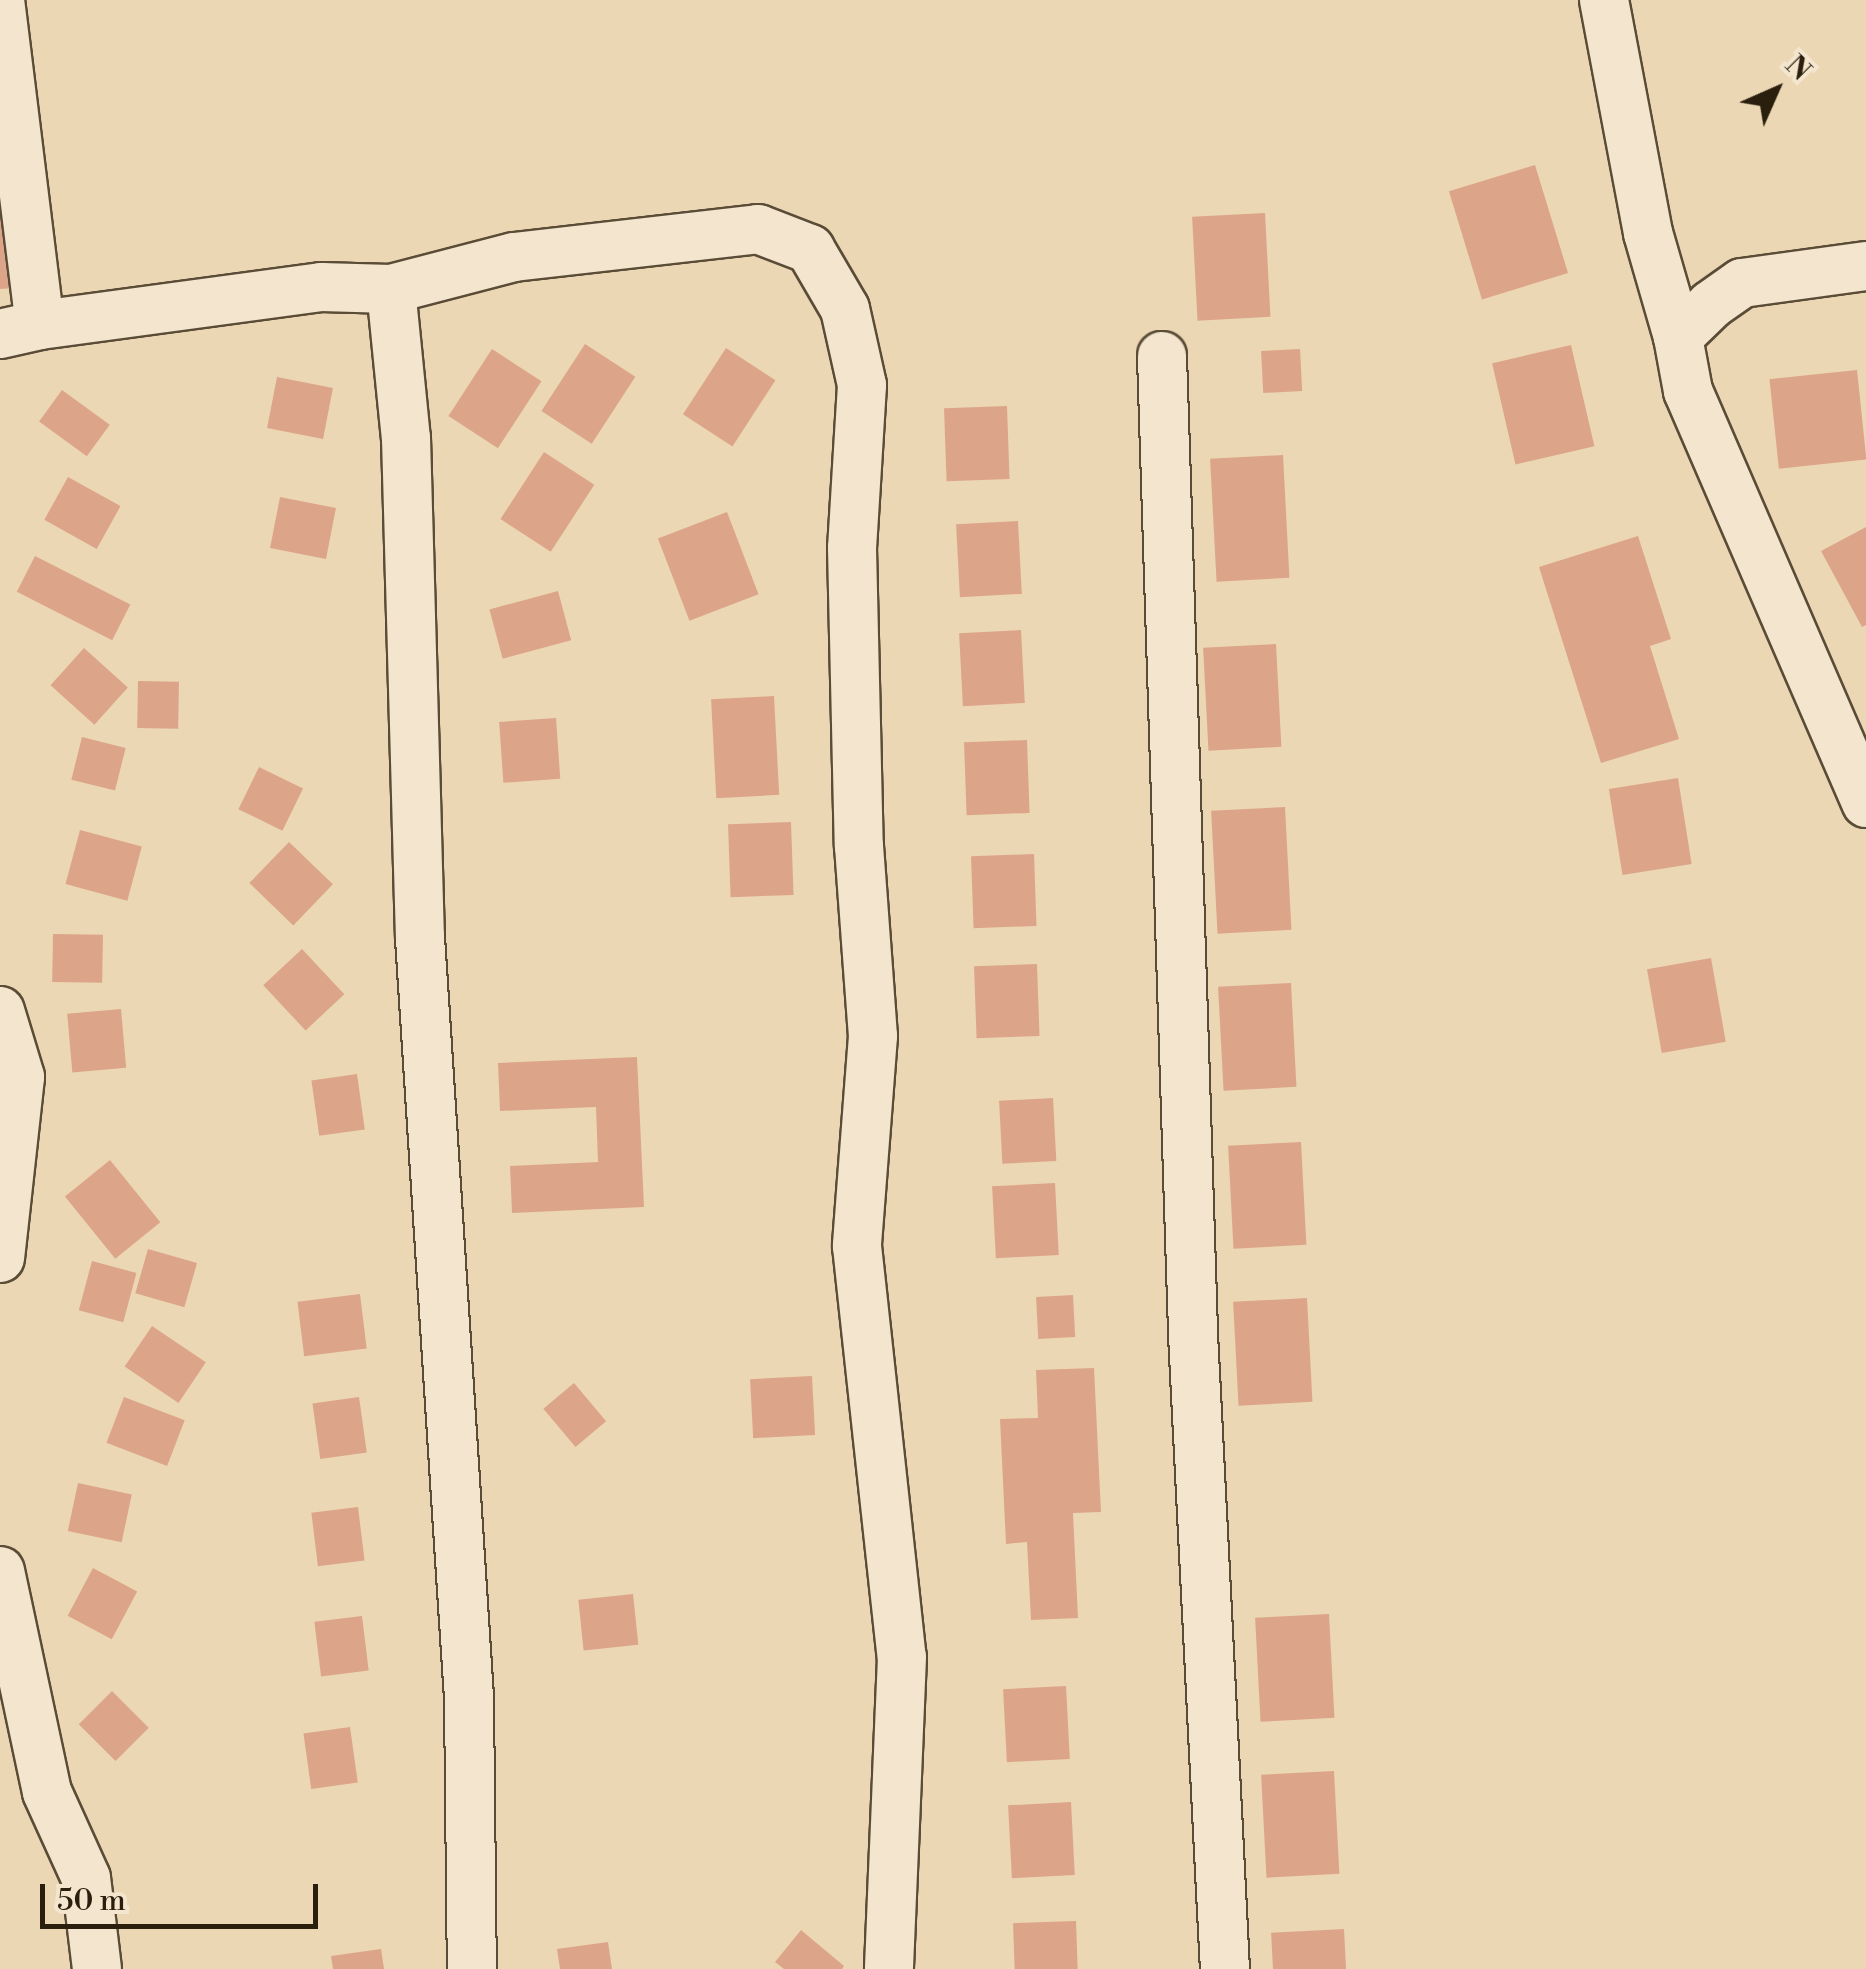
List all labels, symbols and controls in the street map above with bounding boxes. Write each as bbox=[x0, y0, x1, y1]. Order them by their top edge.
north arrow bbox=[1726, 40, 1826, 140]
text: N bbox=[1777, 48, 1818, 89]
scale bar bbox=[45, 1864, 322, 1926]
text: 50 m bbox=[57, 1882, 126, 1920]

